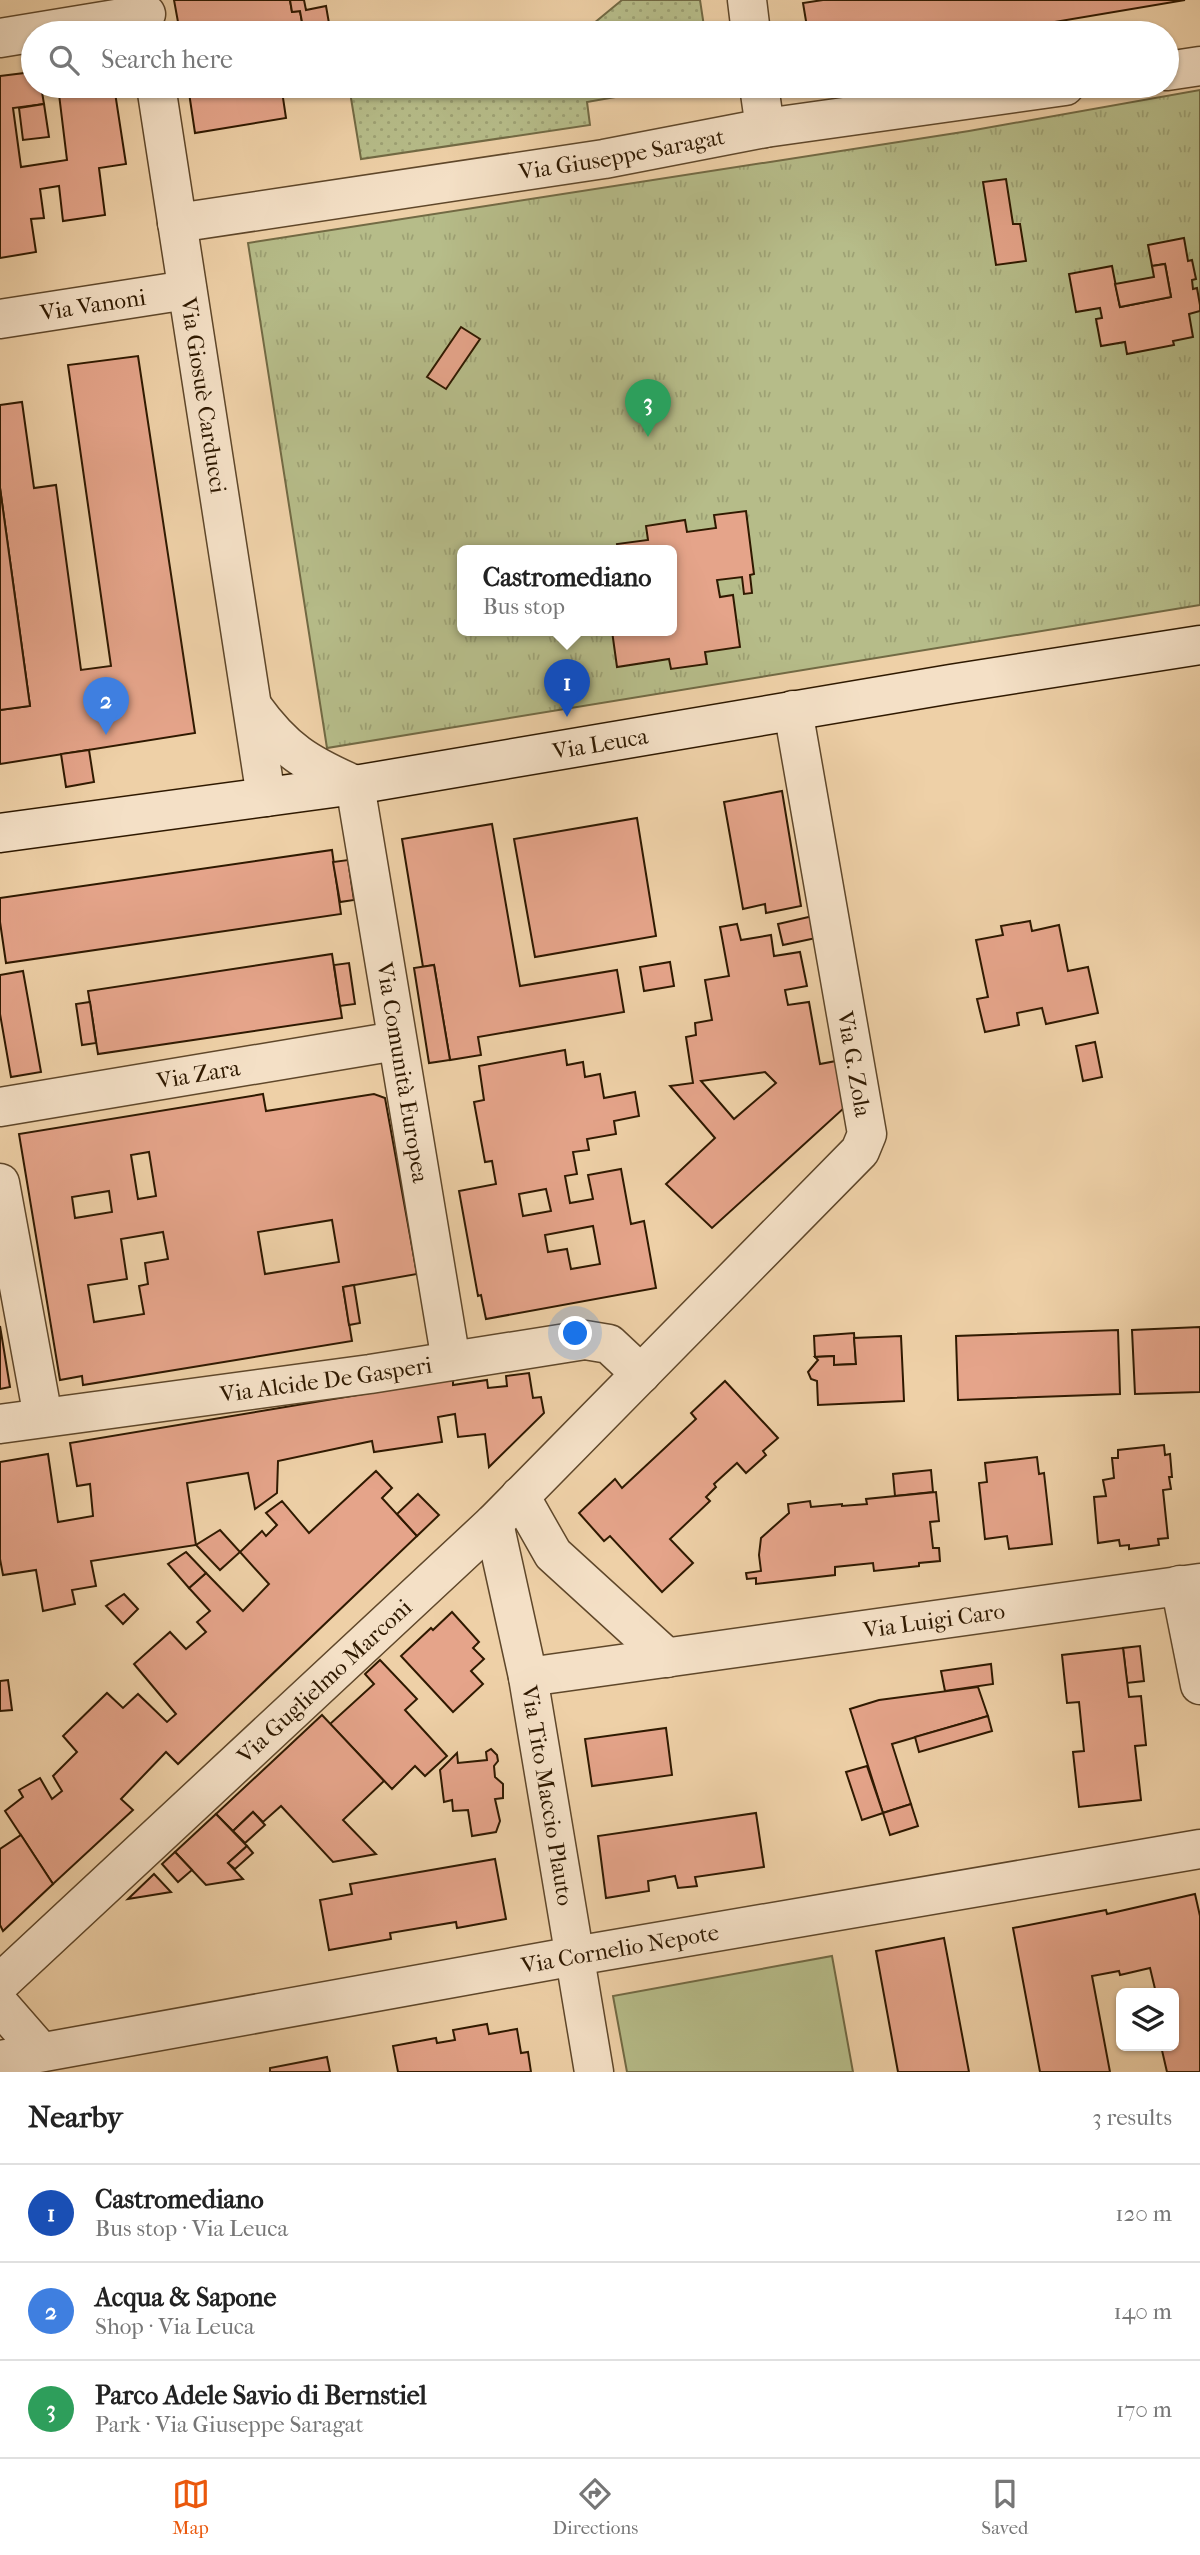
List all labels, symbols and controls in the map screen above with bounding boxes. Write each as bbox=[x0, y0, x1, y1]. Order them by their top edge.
search box bbox=[21, 21, 1179, 98]
icon: search bbox=[45, 41, 83, 79]
text: Search here bbox=[101, 44, 233, 75]
street label: Via Giuseppe Saragat bbox=[516, 123, 727, 185]
street label: Via Vanoni bbox=[37, 283, 148, 326]
street label: Via Giosuè Carducci bbox=[175, 295, 232, 495]
pin: 3 bbox=[625, 379, 671, 437]
popup bbox=[457, 545, 677, 636]
text: Castromediano bbox=[483, 562, 651, 593]
text: Bus stop bbox=[483, 593, 565, 620]
pin: 1 bbox=[544, 659, 590, 717]
pin: 2 bbox=[83, 677, 129, 735]
street label: Via Leuca bbox=[550, 722, 650, 765]
street label: Via Comunità Europea bbox=[371, 959, 435, 1185]
street label: Via G. Zola bbox=[831, 1008, 877, 1119]
street label: Via Zara bbox=[154, 1054, 242, 1094]
your location bbox=[558, 1316, 592, 1350]
street label: Via Alcide De Gasperi bbox=[217, 1351, 434, 1408]
street label: Via Guglielmo Marconi bbox=[231, 1593, 417, 1770]
street label: Via Luigi Caro bbox=[861, 1597, 1006, 1644]
street label: Via Tito Maccio Plauto bbox=[516, 1683, 579, 1908]
street label: Via Cornelio Nepote bbox=[518, 1918, 721, 1979]
map controls bbox=[1116, 1988, 1179, 2051]
button: layers bbox=[1116, 1988, 1179, 2051]
text: Nearby bbox=[28, 2100, 123, 2135]
text: 3 results bbox=[1092, 2104, 1172, 2131]
text: Castromediano bbox=[95, 2184, 264, 2215]
text: 1 bbox=[47, 2200, 55, 2227]
text: 120 m bbox=[1115, 2200, 1172, 2227]
text: Bus stop · Via Leuca bbox=[95, 2215, 288, 2242]
text: Acqua & Sapone bbox=[95, 2282, 276, 2313]
text: 2 bbox=[45, 2298, 57, 2325]
text: 140 m bbox=[1113, 2298, 1172, 2325]
text: Shop · Via Leuca bbox=[95, 2313, 255, 2340]
text: Parco Adele Savio di Bernstiel bbox=[95, 2380, 427, 2411]
text: 3 bbox=[46, 2396, 56, 2423]
text: 170 m bbox=[1116, 2396, 1172, 2423]
text: Park · Via Giuseppe Saragat bbox=[95, 2411, 364, 2438]
tab: Map bbox=[172, 2475, 210, 2539]
tab: Directions bbox=[553, 2475, 638, 2539]
tab: Saved bbox=[981, 2475, 1028, 2539]

